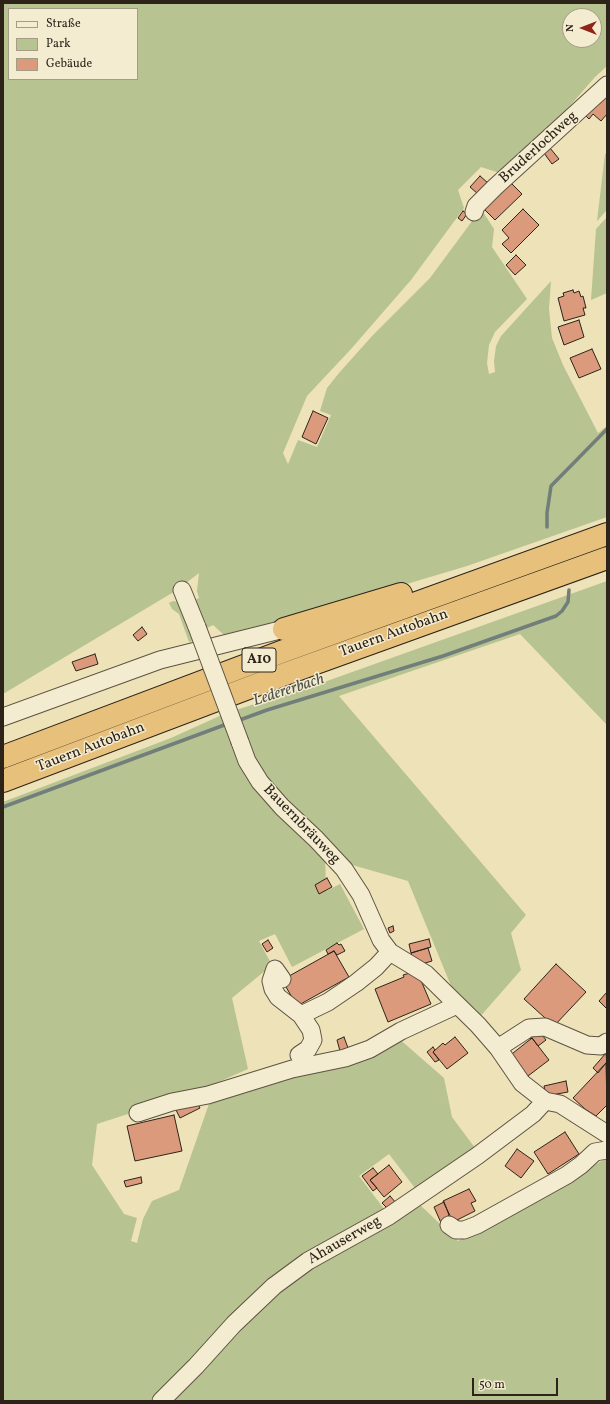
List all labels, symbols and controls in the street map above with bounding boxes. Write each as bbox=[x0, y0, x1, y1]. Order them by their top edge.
legend bbox=[8, 8, 138, 80]
north arrow bbox=[562, 8, 602, 48]
text: Straße bbox=[46, 16, 81, 32]
text: N bbox=[563, 24, 578, 32]
text: Park bbox=[46, 36, 71, 52]
text: Gebäude bbox=[46, 56, 92, 72]
street label: Bruderlochweg bbox=[496, 108, 582, 188]
street label: Tauern Autobahn bbox=[337, 606, 451, 662]
road number: A10 bbox=[242, 648, 276, 672]
water label: Ledererbach bbox=[251, 670, 327, 712]
street label: Tauern Autobahn bbox=[34, 719, 148, 777]
street label: Bauernbräuweg bbox=[258, 781, 344, 869]
street label: Ahauserweg bbox=[305, 1213, 385, 1269]
scale bar bbox=[474, 1370, 560, 1396]
text: 50 m bbox=[479, 1377, 505, 1393]

